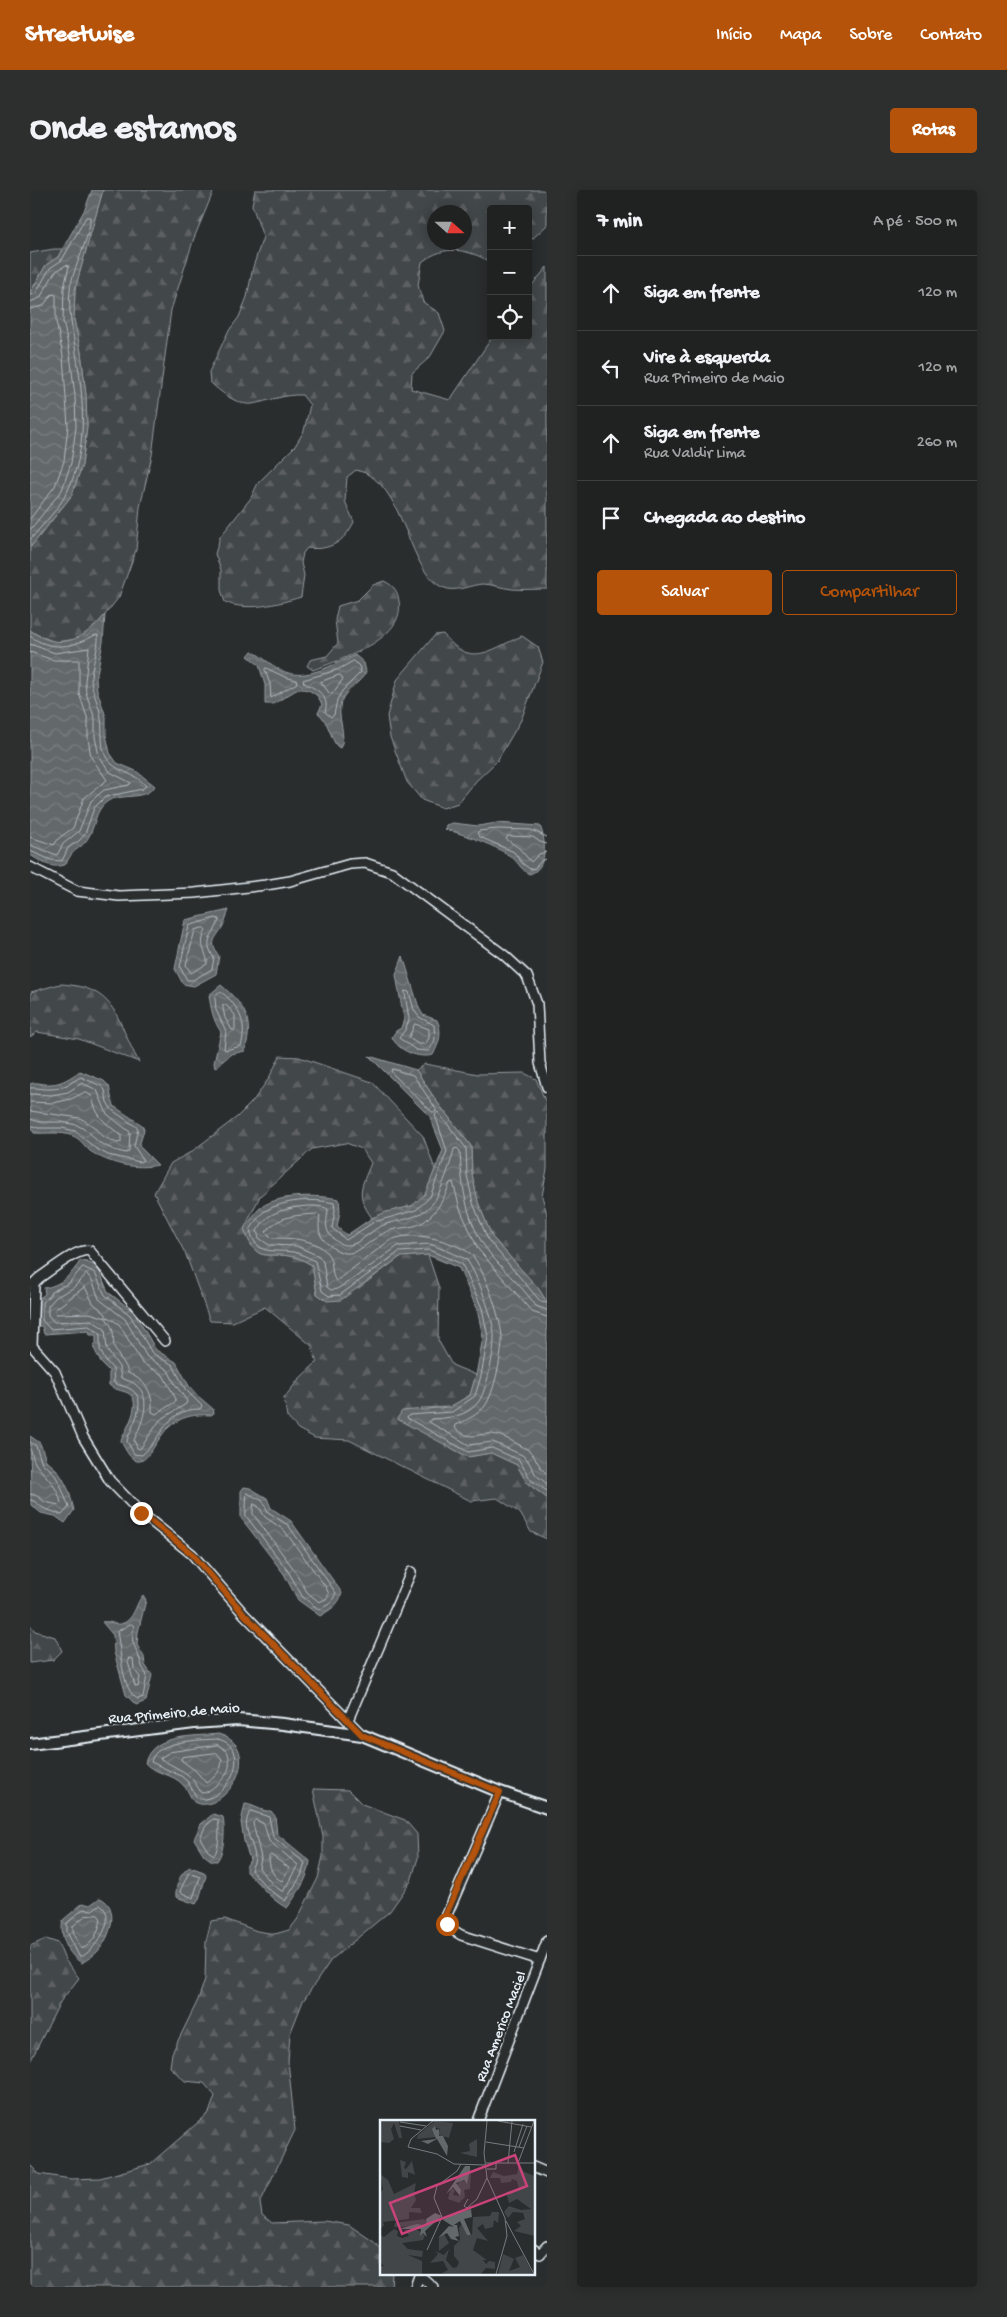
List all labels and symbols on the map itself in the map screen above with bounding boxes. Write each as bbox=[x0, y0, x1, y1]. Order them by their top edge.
north arrow bbox=[427, 205, 472, 250]
route end bbox=[130, 1502, 153, 1525]
street label: Rua Primeiro de Maio bbox=[108, 1699, 241, 1729]
route start bbox=[436, 1913, 459, 1936]
street label: Rua Americo Maciel bbox=[472, 1969, 531, 2085]
inset map bbox=[380, 2120, 534, 2274]

